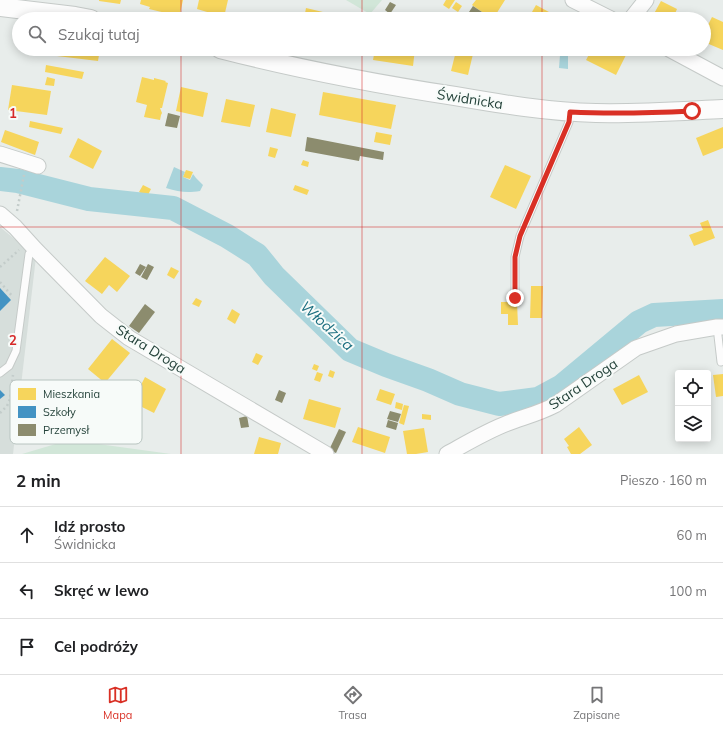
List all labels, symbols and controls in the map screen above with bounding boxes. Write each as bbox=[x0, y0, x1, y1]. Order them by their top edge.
search box bbox=[12, 12, 711, 56]
icon: search bbox=[26, 23, 48, 45]
text: Szukaj tutaj bbox=[58, 25, 140, 44]
street label: Świdnicka bbox=[436, 85, 504, 113]
route start bbox=[683, 102, 701, 120]
text: 1 bbox=[9, 105, 17, 121]
route end bbox=[506, 289, 524, 307]
water label: Włodzica bbox=[297, 297, 358, 355]
street label: Stara Droga bbox=[113, 320, 189, 378]
text: 2 bbox=[9, 332, 17, 348]
street label: Stara Droga bbox=[545, 354, 621, 414]
map controls bbox=[675, 370, 711, 442]
button: locate bbox=[675, 370, 711, 406]
legend bbox=[10, 380, 142, 444]
text: Mieszkania bbox=[43, 387, 100, 401]
text: Szkoły bbox=[43, 405, 76, 419]
button: layers bbox=[675, 406, 711, 442]
text: Przemysł bbox=[43, 423, 89, 437]
text: 2 min bbox=[16, 470, 61, 491]
text: Pieszo · 160 m bbox=[620, 472, 707, 488]
text: Idź prosto bbox=[54, 517, 125, 536]
icon: ahead bbox=[16, 524, 38, 546]
text: 60 m bbox=[677, 527, 707, 543]
text: Świdnicka bbox=[54, 536, 116, 552]
icon: left bbox=[16, 580, 38, 602]
text: Skręć w lewo bbox=[54, 581, 149, 600]
text: 100 m bbox=[669, 583, 707, 599]
icon: arrive bbox=[16, 636, 38, 658]
text: Cel podróży bbox=[54, 637, 138, 656]
tab: Mapa bbox=[103, 684, 132, 722]
tab: Trasa bbox=[339, 684, 367, 722]
tab: Zapisane bbox=[573, 684, 620, 722]

